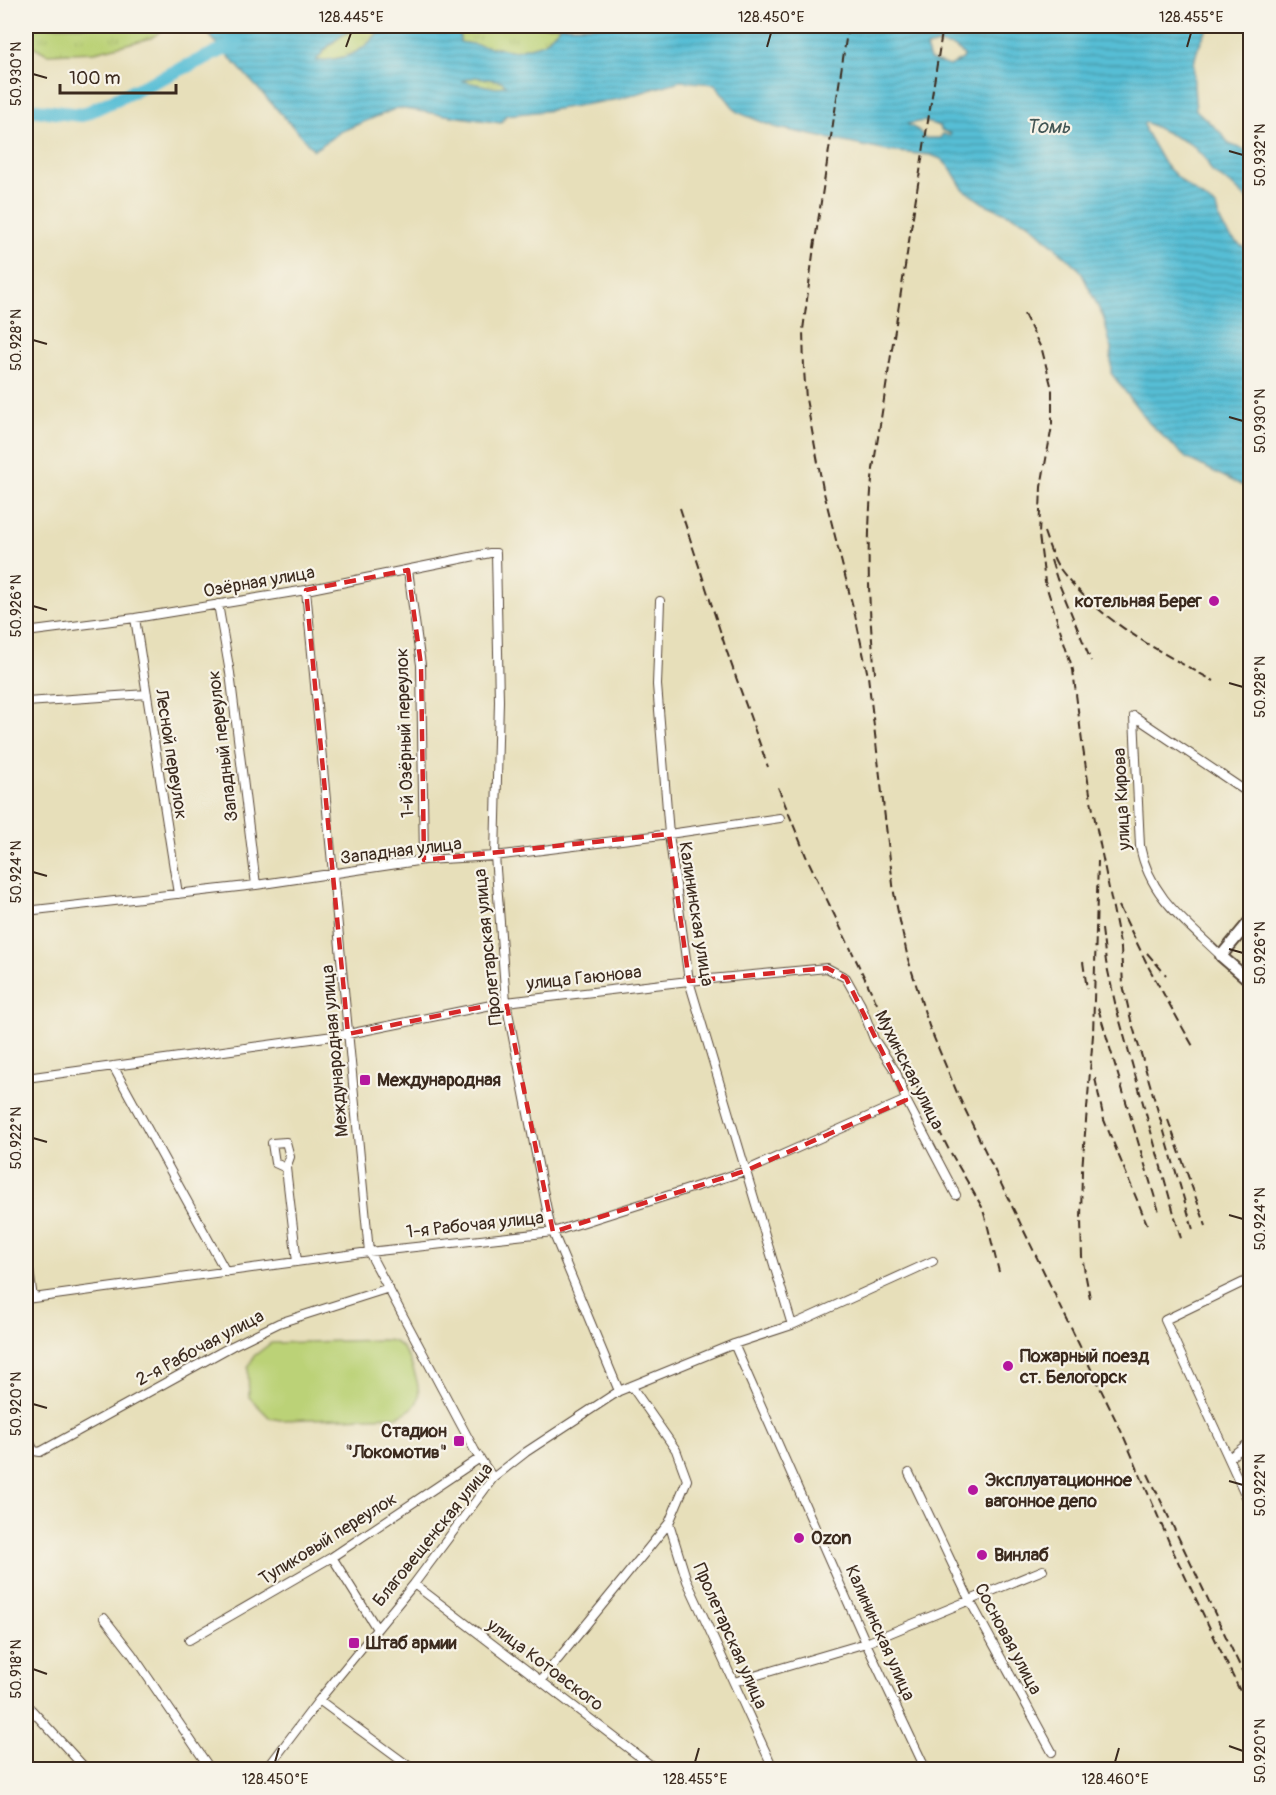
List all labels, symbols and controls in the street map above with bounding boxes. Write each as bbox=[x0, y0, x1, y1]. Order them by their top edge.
text: 128.445°E bbox=[319, 8, 384, 27]
text: 128.450°E bbox=[738, 8, 804, 27]
text: 128.455°E bbox=[1159, 8, 1223, 27]
text: 50.930°N bbox=[7, 42, 26, 106]
scale bar bbox=[60, 57, 176, 95]
text: 100 m bbox=[69, 67, 121, 90]
water label: Томь bbox=[1026, 114, 1071, 139]
text: 50.932°N bbox=[1251, 124, 1270, 186]
text: 50.928°N bbox=[7, 309, 26, 371]
text: 50.930°N bbox=[1251, 389, 1270, 453]
street label: Озёрная улица bbox=[201, 561, 317, 603]
text: 50.926°N bbox=[7, 574, 26, 638]
place label: котельная Берег bbox=[1075, 590, 1203, 613]
marker: котельная Берег bbox=[1207, 594, 1221, 608]
street label: 1-й Озёрный переулок bbox=[391, 648, 419, 818]
text: 50.928°N bbox=[1251, 656, 1270, 718]
street label: Западный переулок bbox=[202, 669, 244, 823]
street label: Лесной переулок bbox=[149, 686, 193, 821]
street label: улица Кирова bbox=[1108, 747, 1136, 852]
street label: Западная улица bbox=[339, 832, 463, 870]
text: 50.924°N bbox=[7, 840, 26, 904]
street label: Калининская улица bbox=[673, 840, 719, 988]
street label: Пролетарская улица bbox=[468, 868, 508, 1026]
text: 50.926°N bbox=[1251, 921, 1270, 985]
street label: улица Гаюнова bbox=[524, 961, 643, 996]
street label: Международная улица bbox=[316, 964, 354, 1138]
street label: Мухинская улица bbox=[869, 1007, 949, 1133]
place label: Международная bbox=[377, 1069, 501, 1092]
marker: Международная bbox=[358, 1073, 372, 1087]
text: 50.922°N bbox=[7, 1107, 26, 1169]
text: 50.924°N bbox=[1251, 1187, 1270, 1251]
street label: 1-я Рабочая улица bbox=[405, 1206, 545, 1244]
street label: 2-я Рабочая улица bbox=[132, 1305, 268, 1391]
place label: Пожарный поезд ст. Белогорск bbox=[1019, 1345, 1149, 1389]
marker: Пожарный поезд ст. Белогорск bbox=[1001, 1359, 1015, 1373]
text: 50.920°N bbox=[7, 1372, 26, 1436]
place label: Стадион "Локомотив" bbox=[346, 1420, 447, 1464]
marker: Стадион "Локомотив" bbox=[452, 1434, 466, 1448]
text: 50.922°N bbox=[1251, 1454, 1270, 1516]
street label: Благовещенская улица bbox=[368, 1458, 498, 1612]
place label: Эксплуатационное вагонное депо bbox=[985, 1469, 1133, 1513]
marker: Эксплуатационное вагонное депо bbox=[966, 1483, 980, 1497]
street label: Тупиковый переулок bbox=[255, 1487, 401, 1591]
place label: Ozon bbox=[811, 1527, 851, 1550]
marker: Ozon bbox=[792, 1531, 806, 1545]
place label: Винлаб bbox=[994, 1544, 1049, 1567]
marker: Винлаб bbox=[975, 1548, 989, 1562]
street label: Пролетарская улица bbox=[688, 1560, 772, 1712]
street label: Калининская улица bbox=[840, 1562, 920, 1704]
street label: Сосновая улица bbox=[969, 1579, 1047, 1699]
street label: улица Котовского bbox=[481, 1613, 608, 1717]
place label: Штаб армии bbox=[365, 1632, 457, 1655]
marker: Штаб армии bbox=[347, 1636, 361, 1650]
text: 50.918°N bbox=[7, 1639, 26, 1699]
text: 50.920°N bbox=[1251, 1719, 1270, 1783]
text: 128.450°E bbox=[242, 1770, 308, 1789]
text: 128.455°E bbox=[663, 1770, 727, 1789]
text: 128.460°E bbox=[1081, 1770, 1149, 1789]

